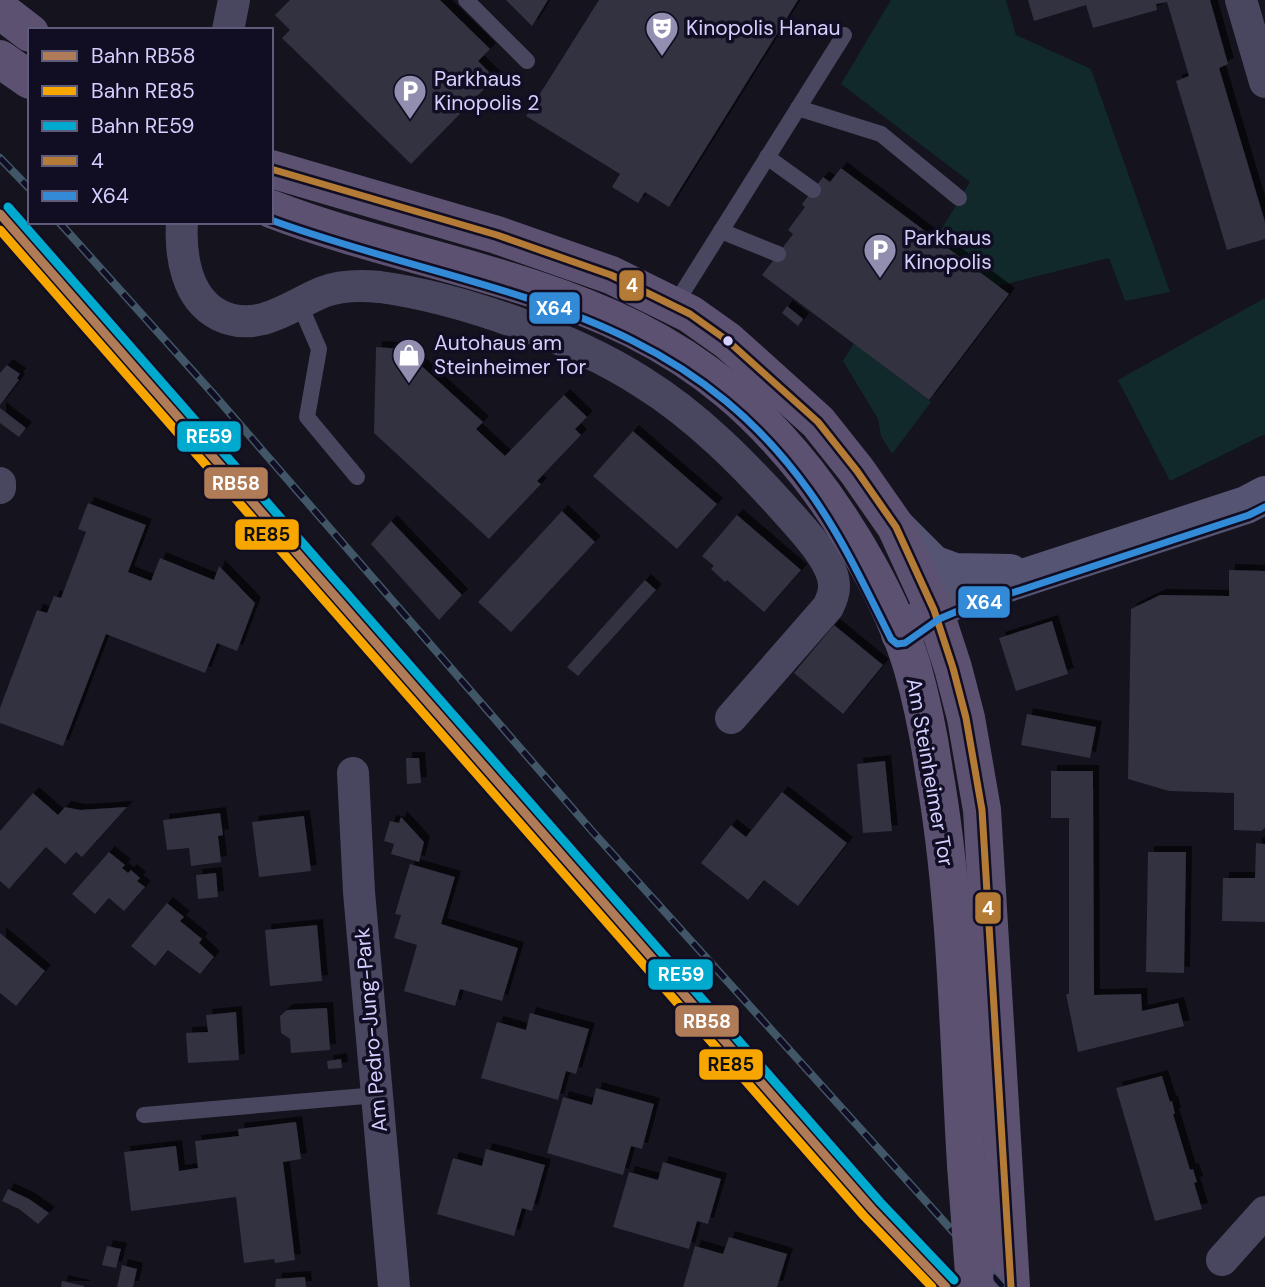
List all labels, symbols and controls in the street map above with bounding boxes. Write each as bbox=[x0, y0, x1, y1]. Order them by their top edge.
theatre icon: Kinopolis Hanau bbox=[643, 9, 681, 58]
place label: Kinopolis Hanau bbox=[686, 14, 841, 42]
legend bbox=[28, 28, 273, 224]
text: Bahn RB58 bbox=[91, 42, 196, 70]
place label: Parkhaus Kinopolis 2 bbox=[434, 65, 539, 117]
parking icon: Parkhaus Kinopolis 2 bbox=[391, 72, 429, 121]
text: Bahn RE85 bbox=[91, 77, 195, 105]
text: Bahn RE59 bbox=[91, 112, 195, 140]
text: 4 bbox=[91, 147, 104, 175]
text: X64 bbox=[91, 182, 129, 210]
place label: Parkhaus Kinopolis bbox=[904, 224, 992, 276]
parking icon: Parkhaus Kinopolis bbox=[861, 231, 899, 280]
line badge: 4 bbox=[618, 269, 645, 302]
text: 4 bbox=[626, 273, 638, 298]
line badge: X64 bbox=[528, 291, 581, 325]
text: X64 bbox=[536, 296, 572, 321]
place label: Autohaus am Steinheimer Tor bbox=[434, 329, 587, 381]
unlabelled marker bbox=[721, 334, 735, 348]
shop icon: Autohaus am Steinheimer Tor bbox=[390, 336, 428, 385]
line badge: RE59 bbox=[176, 420, 242, 453]
text: RE59 bbox=[186, 424, 232, 449]
line badge: RB58 bbox=[203, 466, 269, 500]
text: RB58 bbox=[212, 471, 260, 496]
line badge: RE85 bbox=[234, 518, 300, 551]
text: RE85 bbox=[244, 522, 290, 547]
line badge: X64 bbox=[957, 585, 1011, 619]
text: X64 bbox=[966, 590, 1002, 615]
street label: Am Steinheimer Tor bbox=[900, 676, 960, 868]
line badge: 4 bbox=[974, 891, 1002, 925]
text: 4 bbox=[982, 896, 994, 921]
street label: Am Pedro-Jung-Park bbox=[348, 926, 394, 1133]
line badge: RE59 bbox=[647, 958, 714, 991]
text: RE59 bbox=[658, 962, 704, 987]
line badge: RB58 bbox=[674, 1004, 740, 1038]
text: RB58 bbox=[683, 1009, 731, 1034]
line badge: RE85 bbox=[698, 1048, 764, 1081]
text: RE85 bbox=[708, 1052, 754, 1077]

